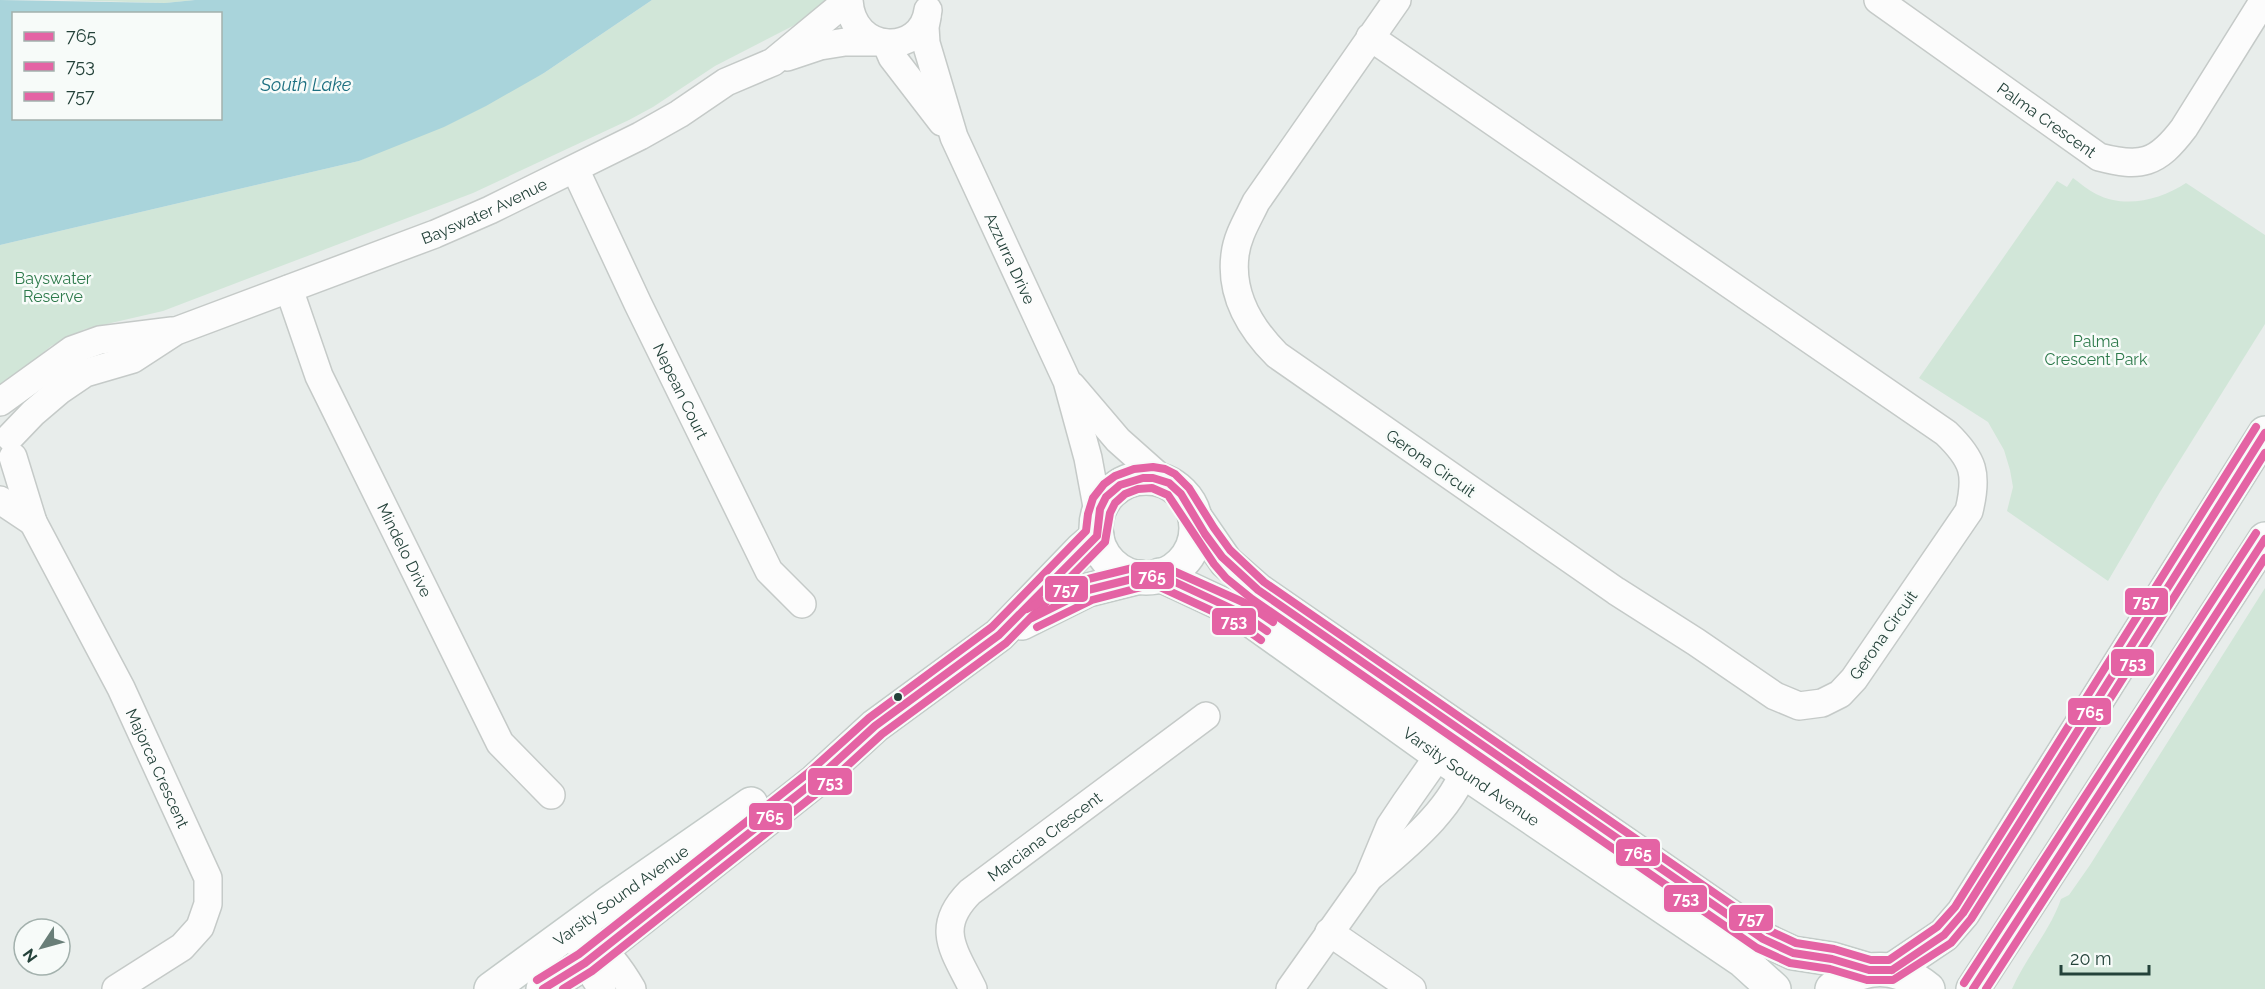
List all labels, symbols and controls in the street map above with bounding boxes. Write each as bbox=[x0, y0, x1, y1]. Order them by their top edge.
legend bbox=[12, 12, 222, 120]
text: 765 bbox=[66, 25, 96, 46]
text: 753 bbox=[66, 55, 95, 76]
water label: South Lake bbox=[260, 74, 352, 95]
street label: Palma Crescent bbox=[1993, 79, 2100, 162]
text: 757 bbox=[66, 85, 95, 106]
street label: Bayswater Avenue bbox=[419, 174, 550, 248]
street label: Azzurra Drive bbox=[980, 210, 1039, 307]
park label: Bayswater Reserve bbox=[15, 269, 92, 306]
park label: Palma Crescent Park bbox=[2045, 332, 2148, 369]
street label: Nepean Court bbox=[649, 340, 712, 443]
street label: Gerona Circuit bbox=[1382, 426, 1480, 502]
street label: Mindelo Drive bbox=[373, 500, 436, 600]
line badge: 765 bbox=[1130, 561, 1175, 590]
text: 765 bbox=[1138, 567, 1166, 586]
line badge: 757 bbox=[1044, 575, 1089, 603]
text: 757 bbox=[1053, 580, 1079, 599]
street label: Gerona Circuit bbox=[1846, 586, 1922, 684]
line badge: 757 bbox=[2124, 587, 2169, 616]
text: 757 bbox=[2133, 592, 2159, 611]
line badge: 753 bbox=[1211, 607, 1257, 636]
text: 753 bbox=[1221, 612, 1247, 631]
line badge: 753 bbox=[2110, 648, 2155, 677]
text: 753 bbox=[2120, 654, 2146, 673]
unlabelled marker bbox=[892, 691, 904, 703]
line badge: 765 bbox=[2067, 697, 2112, 726]
text: 765 bbox=[2076, 703, 2104, 722]
street label: Majorca Crescent bbox=[122, 706, 193, 832]
street label: Varsity Sound Avenue bbox=[1399, 723, 1543, 830]
line badge: 753 bbox=[807, 767, 853, 796]
text: 753 bbox=[817, 773, 843, 792]
street label: Marciana Crescent bbox=[984, 788, 1106, 885]
line badge: 765 bbox=[748, 802, 793, 831]
text: 765 bbox=[756, 807, 784, 826]
line badge: 765 bbox=[1615, 838, 1661, 867]
street label: Varsity Sound Avenue bbox=[550, 841, 692, 950]
text: 765 bbox=[1624, 844, 1652, 863]
line badge: 753 bbox=[1663, 884, 1708, 913]
text: 753 bbox=[1673, 889, 1699, 908]
line badge: 757 bbox=[1728, 904, 1774, 932]
text: 757 bbox=[1738, 909, 1764, 928]
north arrow bbox=[12, 917, 72, 977]
scale bar bbox=[2061, 938, 2150, 976]
text: N bbox=[19, 945, 42, 966]
text: 20 m bbox=[2070, 948, 2112, 969]

